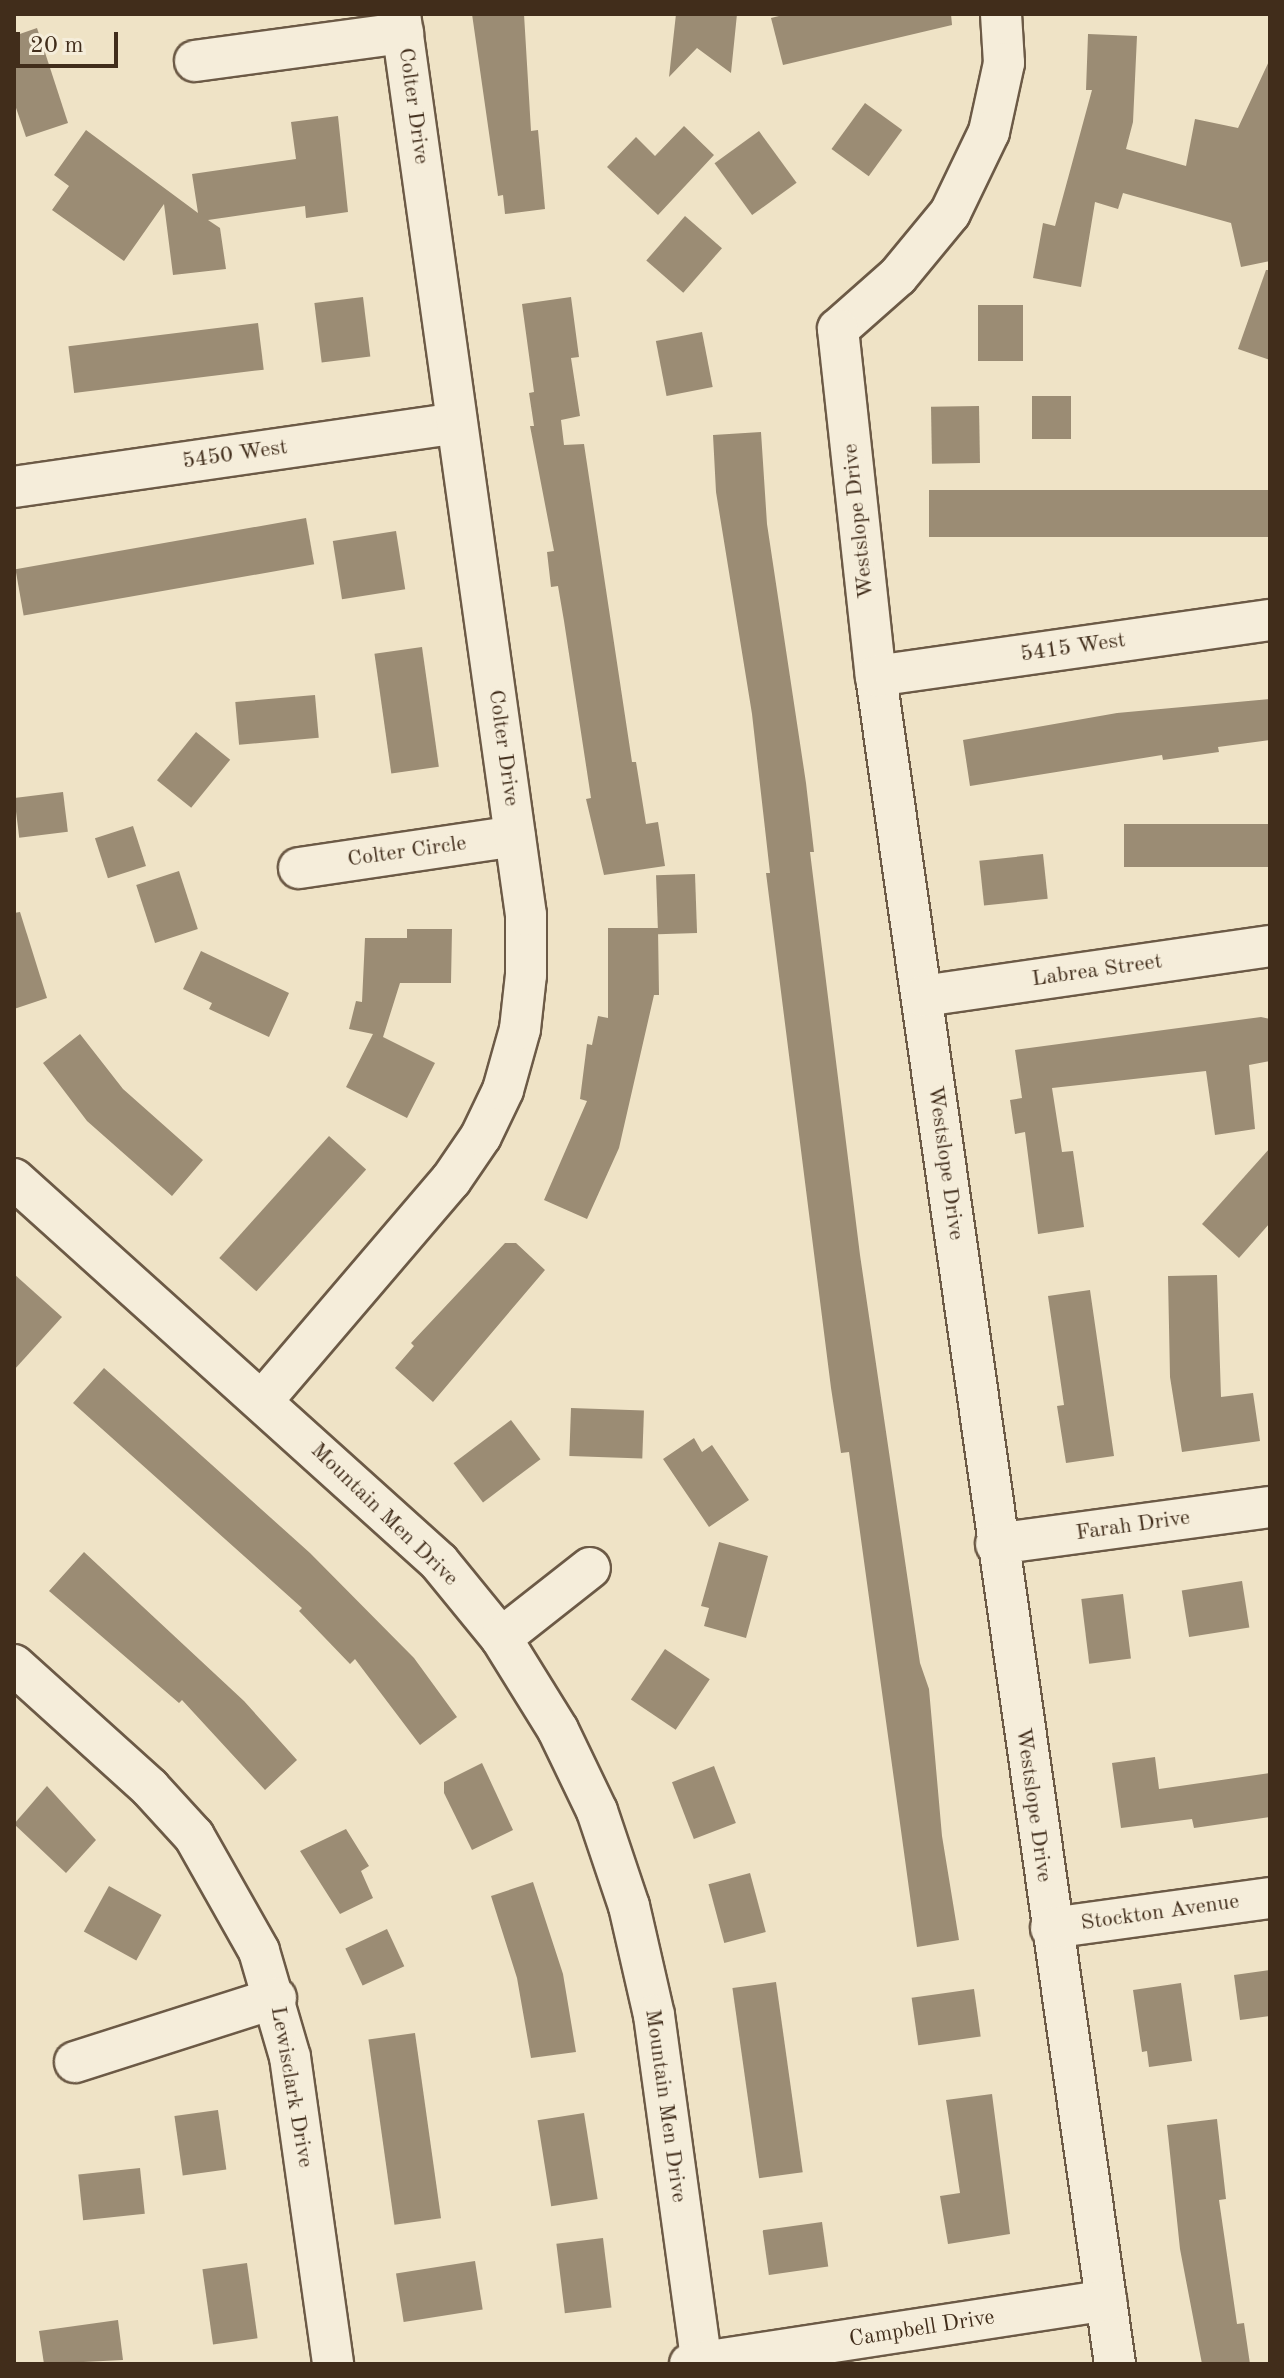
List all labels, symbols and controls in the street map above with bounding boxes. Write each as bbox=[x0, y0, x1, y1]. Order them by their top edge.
scale bar bbox=[20, 16, 122, 66]
text: 20 m bbox=[30, 34, 84, 58]
street label: Colter Drive bbox=[392, 46, 434, 166]
street label: 5450 West bbox=[181, 435, 289, 475]
street label: Westslope Drive bbox=[838, 442, 880, 600]
street label: 5415 West bbox=[1019, 628, 1127, 668]
street label: Colter Drive bbox=[482, 688, 524, 808]
street label: Colter Circle bbox=[346, 831, 468, 873]
street label: Labrea Street bbox=[1030, 949, 1164, 993]
street label: Westslope Drive bbox=[921, 1084, 969, 1242]
street label: Mountain Men Drive bbox=[305, 1438, 463, 1592]
street label: Farah Drive bbox=[1074, 1505, 1192, 1547]
street label: Westslope Drive bbox=[1009, 1726, 1057, 1884]
street label: Stockton Avenue bbox=[1079, 1889, 1241, 1937]
street label: Lewisclark Drive bbox=[264, 2004, 318, 2170]
street label: Mountain Men Drive bbox=[638, 2008, 692, 2204]
street label: Campbell Drive bbox=[847, 2304, 997, 2354]

